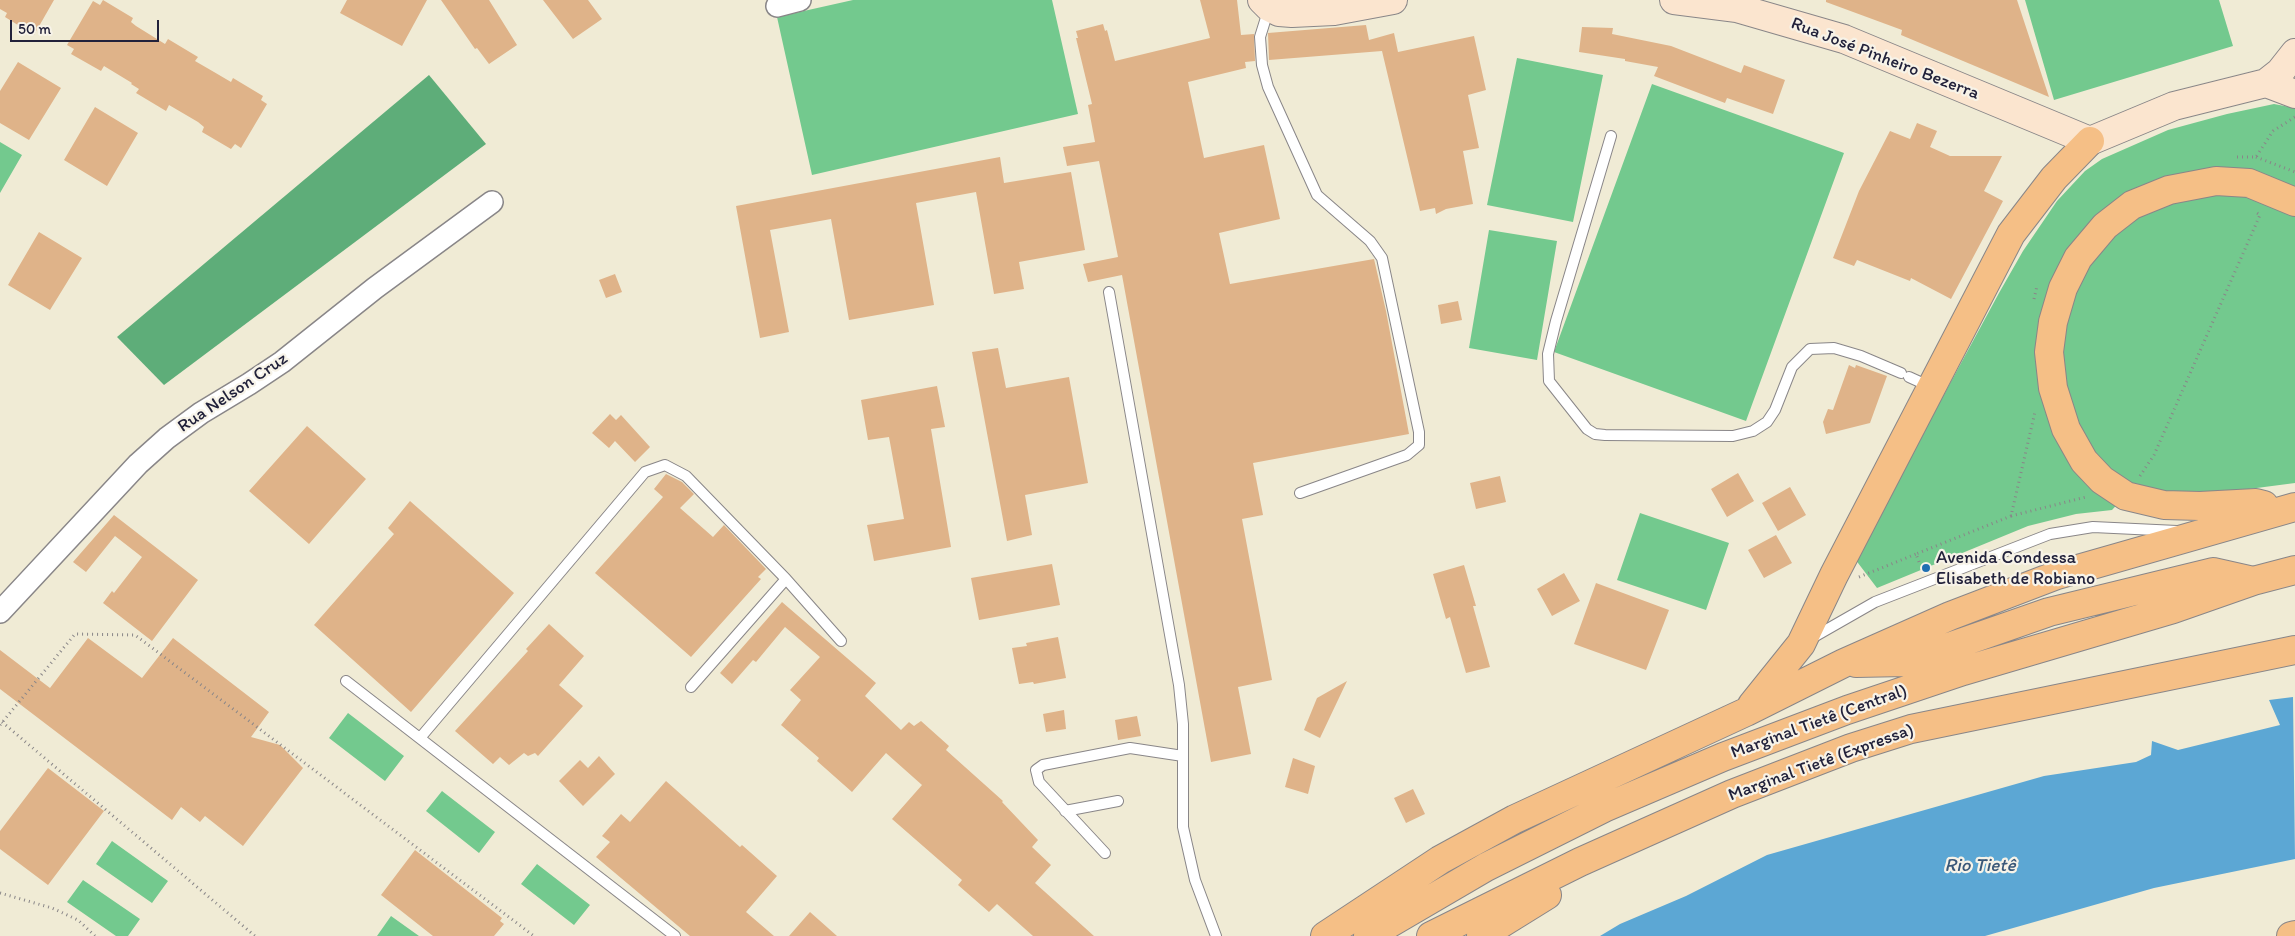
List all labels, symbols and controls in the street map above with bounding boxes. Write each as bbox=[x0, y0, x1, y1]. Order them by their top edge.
scale bar bbox=[12, 10, 161, 42]
street label: Rua José Pinheiro Bezerra bbox=[1788, 13, 1982, 105]
text: 50 m bbox=[18, 20, 51, 38]
street label: Rua Nelson Cruz bbox=[174, 348, 292, 438]
place label: Avenida Condessa Elisabeth de Robiano bbox=[1936, 547, 2095, 590]
marker: Avenida Condessa Elisabeth de Robiano bbox=[1920, 562, 1932, 574]
street label: Marginal Tietê (Central) bbox=[1728, 680, 1910, 764]
street label: Marginal Tietê (Expressa) bbox=[1725, 719, 1917, 807]
water label: Rio Tietê bbox=[1944, 855, 2016, 877]

